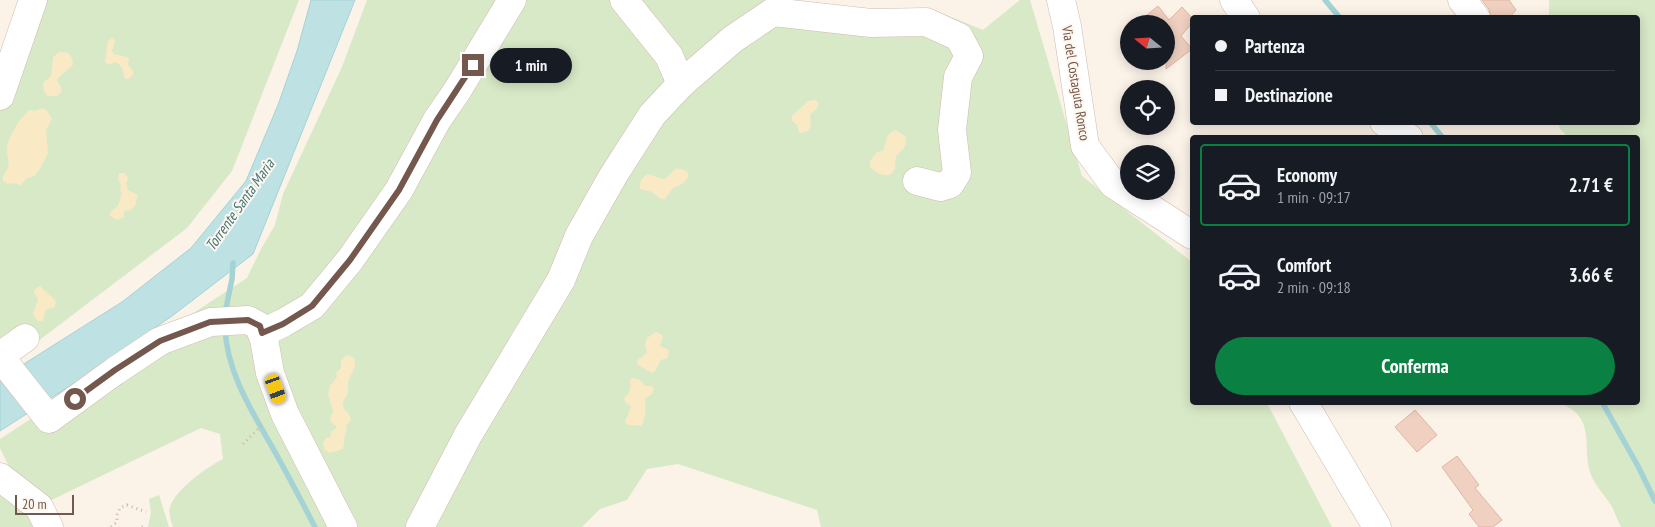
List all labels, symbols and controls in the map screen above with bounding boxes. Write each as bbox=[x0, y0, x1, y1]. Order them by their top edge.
north arrow bbox=[1120, 15, 1175, 70]
map controls bbox=[1120, 15, 1175, 200]
street label: Via del Costaguta Ronco bbox=[1058, 23, 1094, 142]
text: Partenza bbox=[1245, 34, 1305, 58]
callout: 1 min bbox=[490, 48, 573, 82]
route end bbox=[462, 54, 484, 76]
text: 1 min bbox=[515, 55, 547, 75]
button: locate bbox=[1120, 80, 1175, 135]
text: Destinazione bbox=[1245, 83, 1333, 107]
button: layers bbox=[1120, 145, 1175, 200]
water label: Torrente Santa Maria bbox=[201, 155, 279, 254]
icon: car bbox=[1217, 163, 1262, 208]
text: Economy bbox=[1277, 163, 1337, 187]
text: 2.71 € bbox=[1569, 173, 1613, 197]
text: 1 min · 09:17 bbox=[1277, 187, 1351, 207]
icon: car bbox=[1217, 253, 1262, 298]
text: Comfort bbox=[1277, 253, 1331, 277]
text: 3.66 € bbox=[1569, 263, 1613, 287]
text: 2 min · 09:18 bbox=[1277, 277, 1351, 297]
button: Conferma bbox=[1215, 337, 1615, 395]
car bbox=[263, 372, 288, 406]
route start bbox=[64, 388, 86, 410]
scale bar bbox=[15, 492, 74, 515]
text: 20 m bbox=[22, 495, 47, 513]

